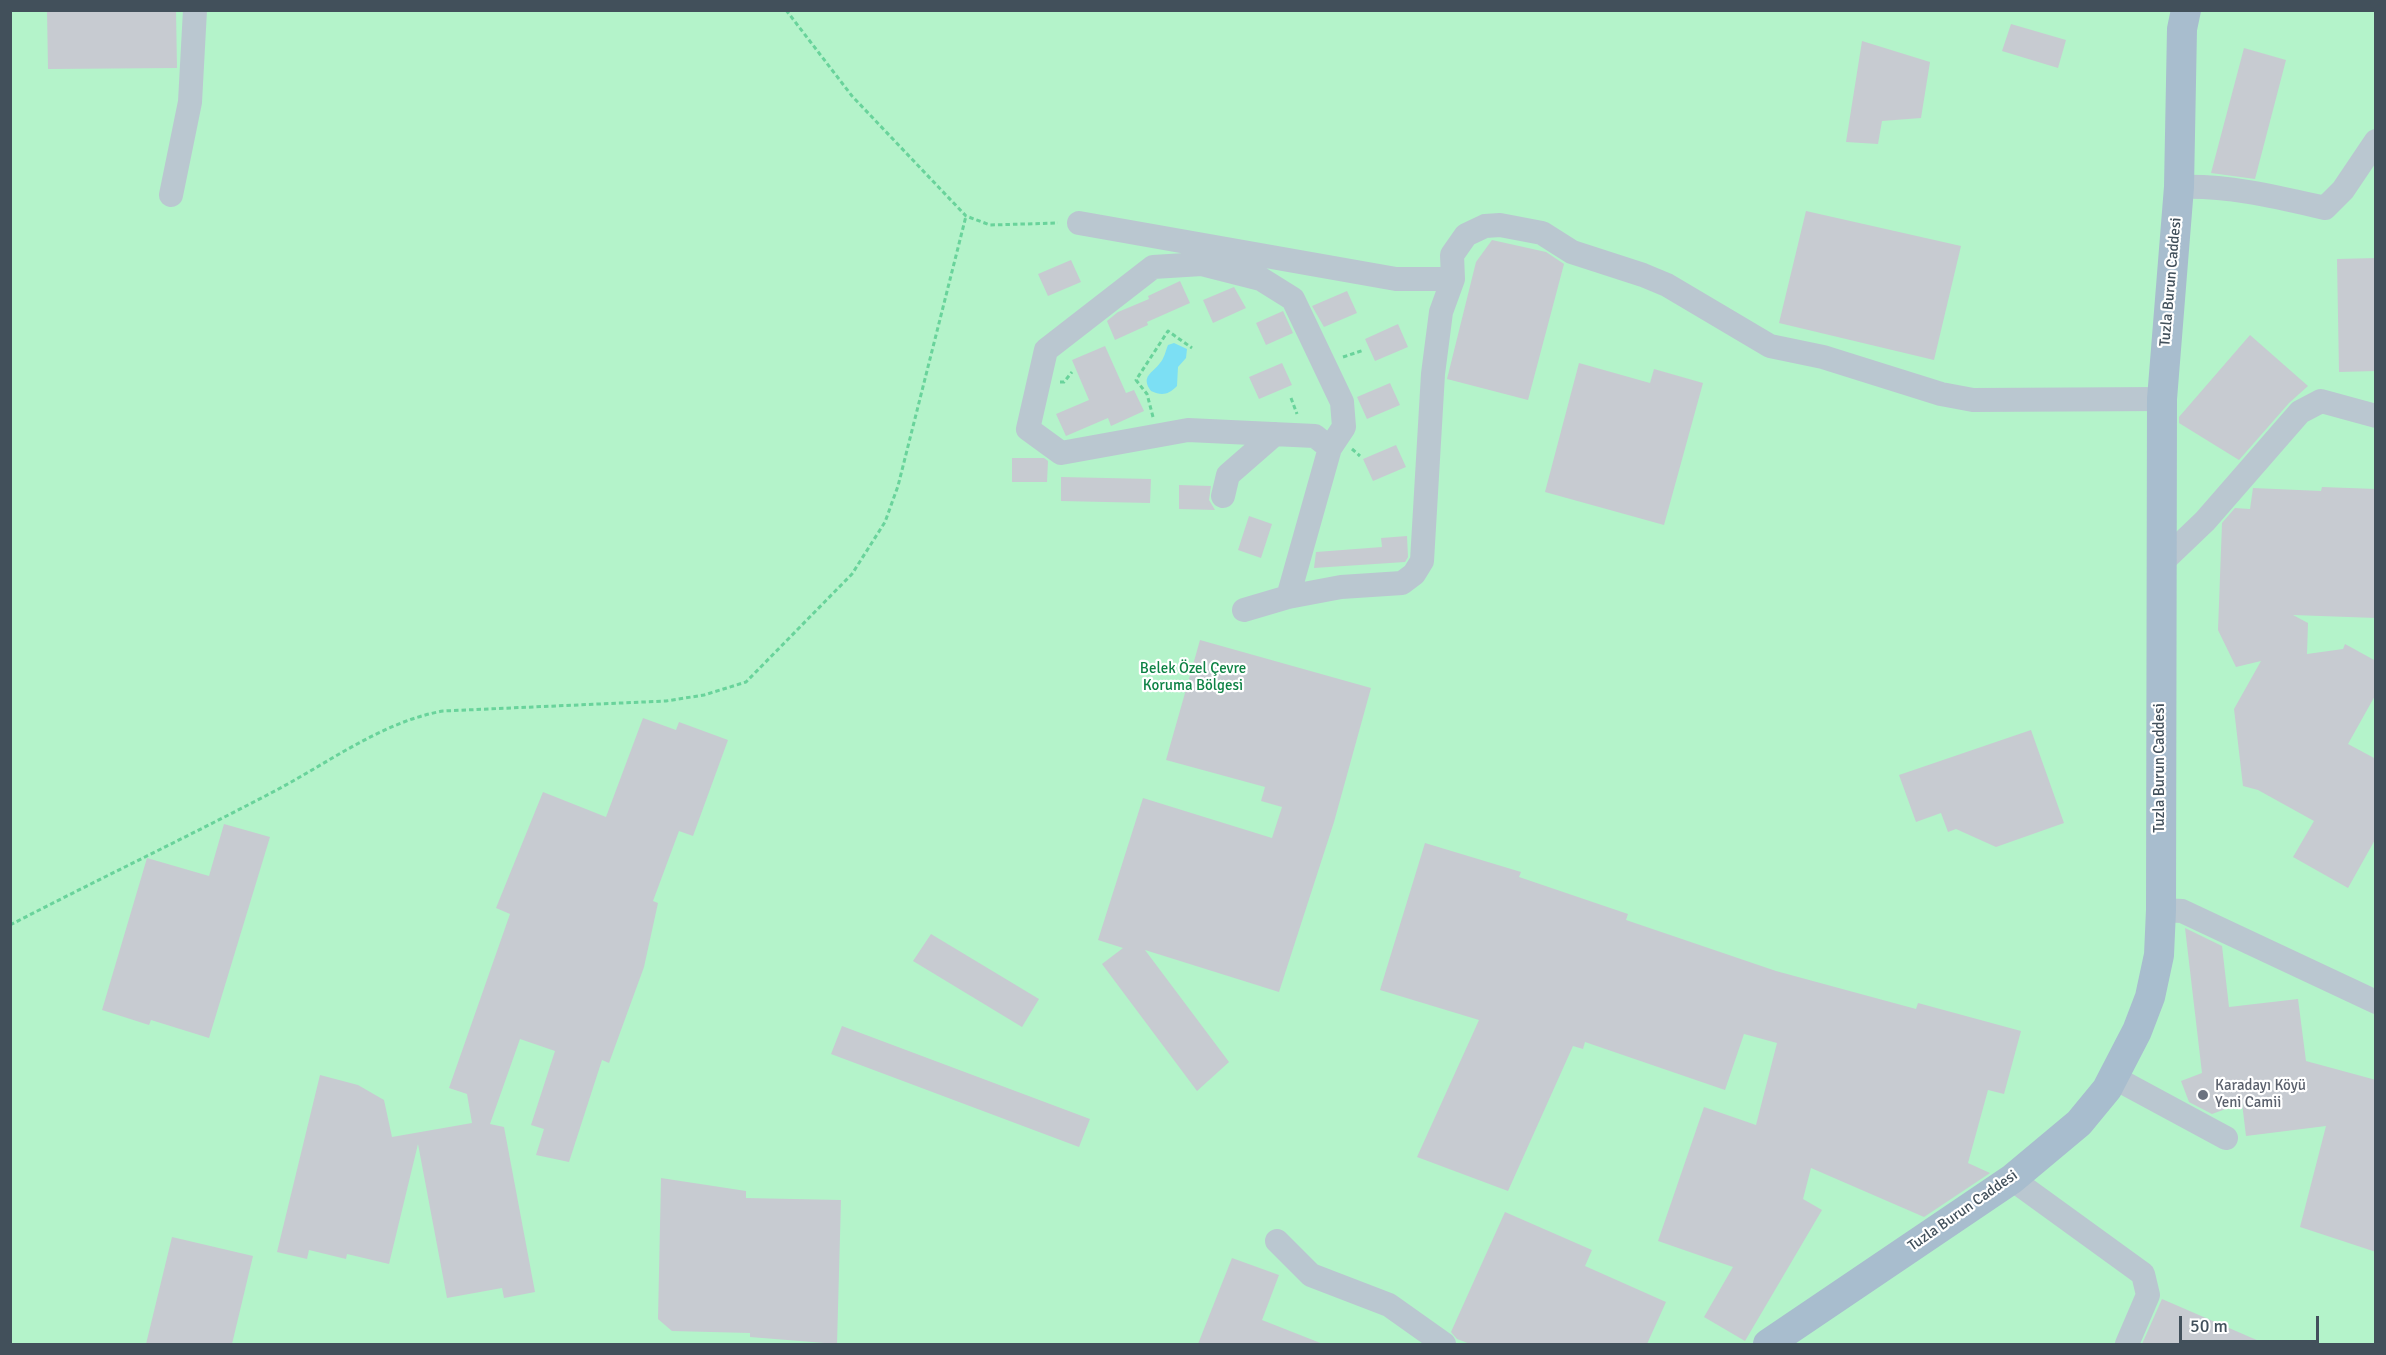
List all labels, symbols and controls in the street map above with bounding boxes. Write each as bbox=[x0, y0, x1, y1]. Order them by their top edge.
street label: Tuzla Burun Caddesi bbox=[2156, 217, 2186, 347]
park label: Belek Özel Çevre Koruma Bölgesi bbox=[1140, 660, 1246, 695]
street label: Tuzla Burun Caddesi bbox=[2151, 703, 2169, 833]
place label: Karadayı Köyü Yeni Camii bbox=[2215, 1077, 2306, 1112]
marker: Karadayı Köyü Yeni Camii bbox=[2196, 1088, 2210, 1102]
street label: Tuzla Burun Caddesi bbox=[1905, 1167, 2021, 1255]
scale bar bbox=[2182, 1304, 2322, 1342]
text: 50 m bbox=[2190, 1315, 2228, 1337]

